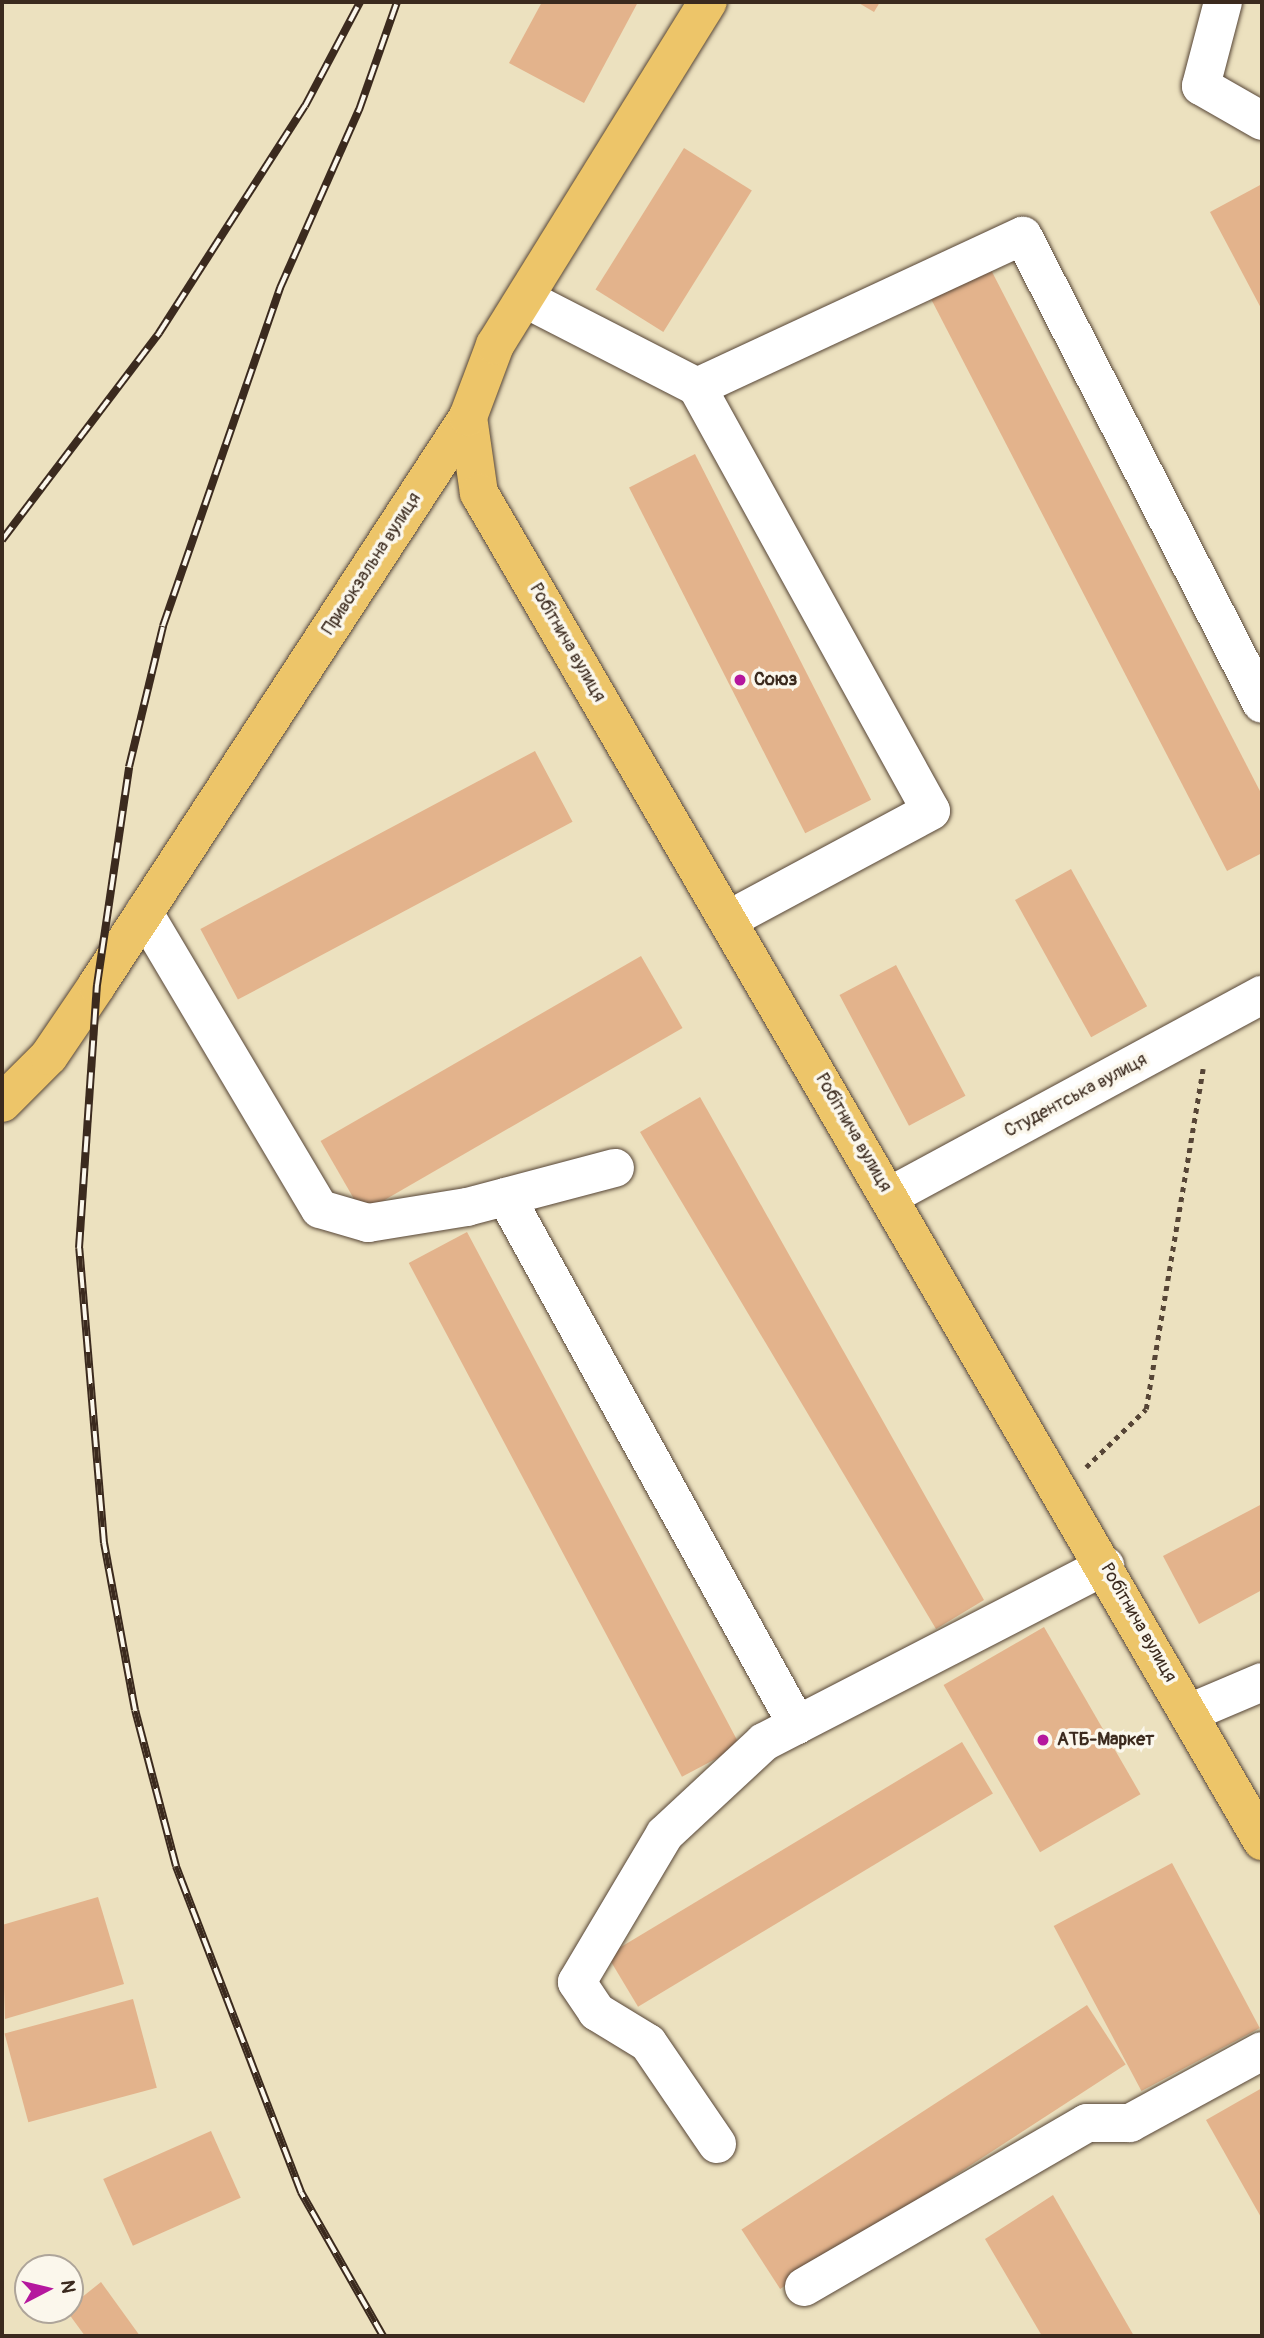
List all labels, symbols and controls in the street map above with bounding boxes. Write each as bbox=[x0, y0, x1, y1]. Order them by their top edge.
street label: Привокзальна вулиця bbox=[318, 489, 426, 639]
street label: Робітнича вулиця bbox=[524, 580, 610, 706]
place label: Союз bbox=[754, 669, 797, 691]
marker: Союз bbox=[732, 672, 748, 688]
street label: Студентська вулиця bbox=[1001, 1049, 1151, 1143]
street label: Робітнича вулиця bbox=[810, 1070, 896, 1196]
street label: Робітнича вулиця bbox=[1095, 1560, 1181, 1686]
place label: АТБ-Маркет bbox=[1057, 1729, 1154, 1751]
marker: АТБ-Маркет bbox=[1035, 1732, 1051, 1748]
north arrow bbox=[14, 2254, 84, 2324]
text: N bbox=[55, 2279, 81, 2295]

